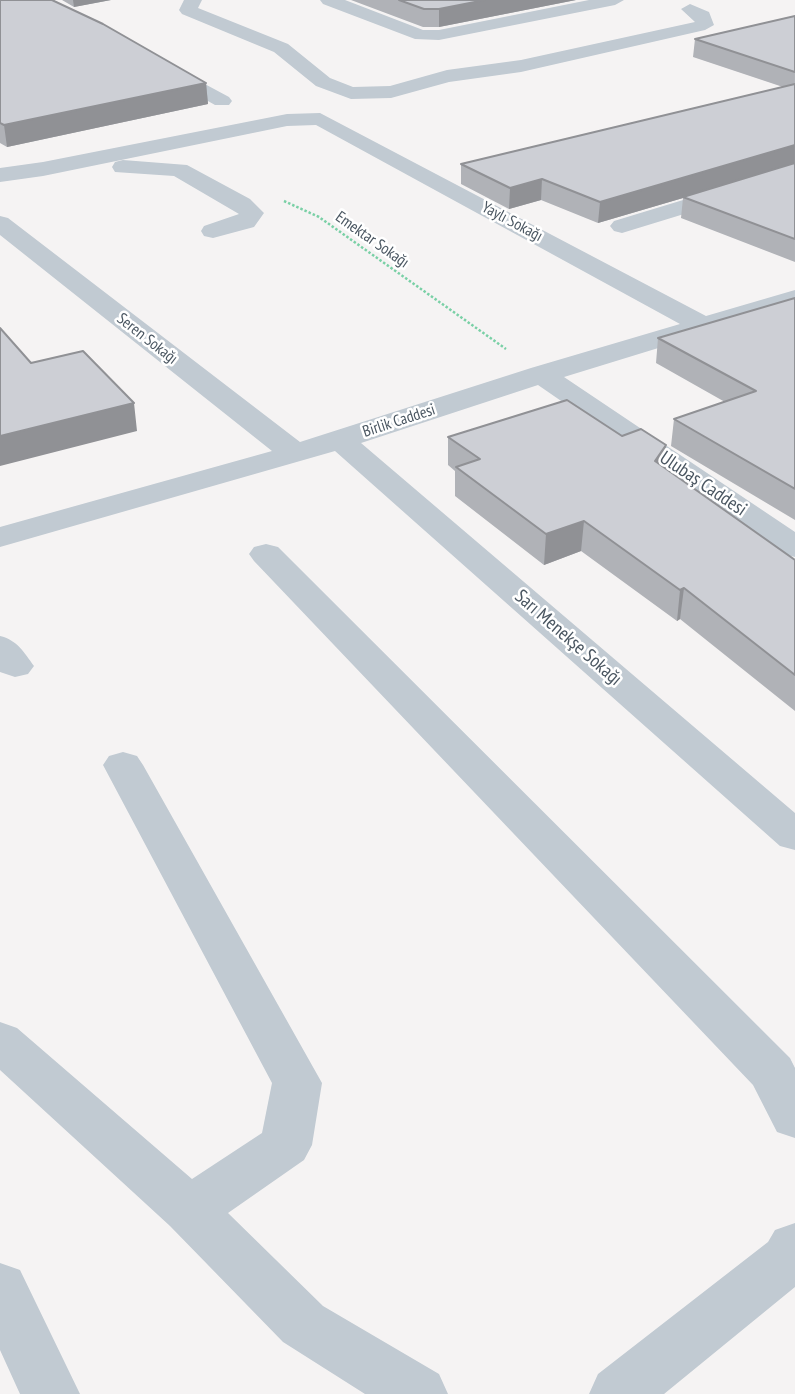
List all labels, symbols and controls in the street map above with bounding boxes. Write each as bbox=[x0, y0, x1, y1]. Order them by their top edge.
street label: Yaylı Sokağı bbox=[478, 198, 546, 246]
street label: Emektar Sokağı bbox=[332, 208, 412, 272]
street label: Seren Sokağı bbox=[113, 309, 181, 369]
street label: Birlik Caddesi bbox=[360, 400, 438, 442]
street label: Ulubaş Caddesi bbox=[655, 447, 751, 521]
street label: Sarı Menekşe Sokağı bbox=[510, 585, 626, 691]

